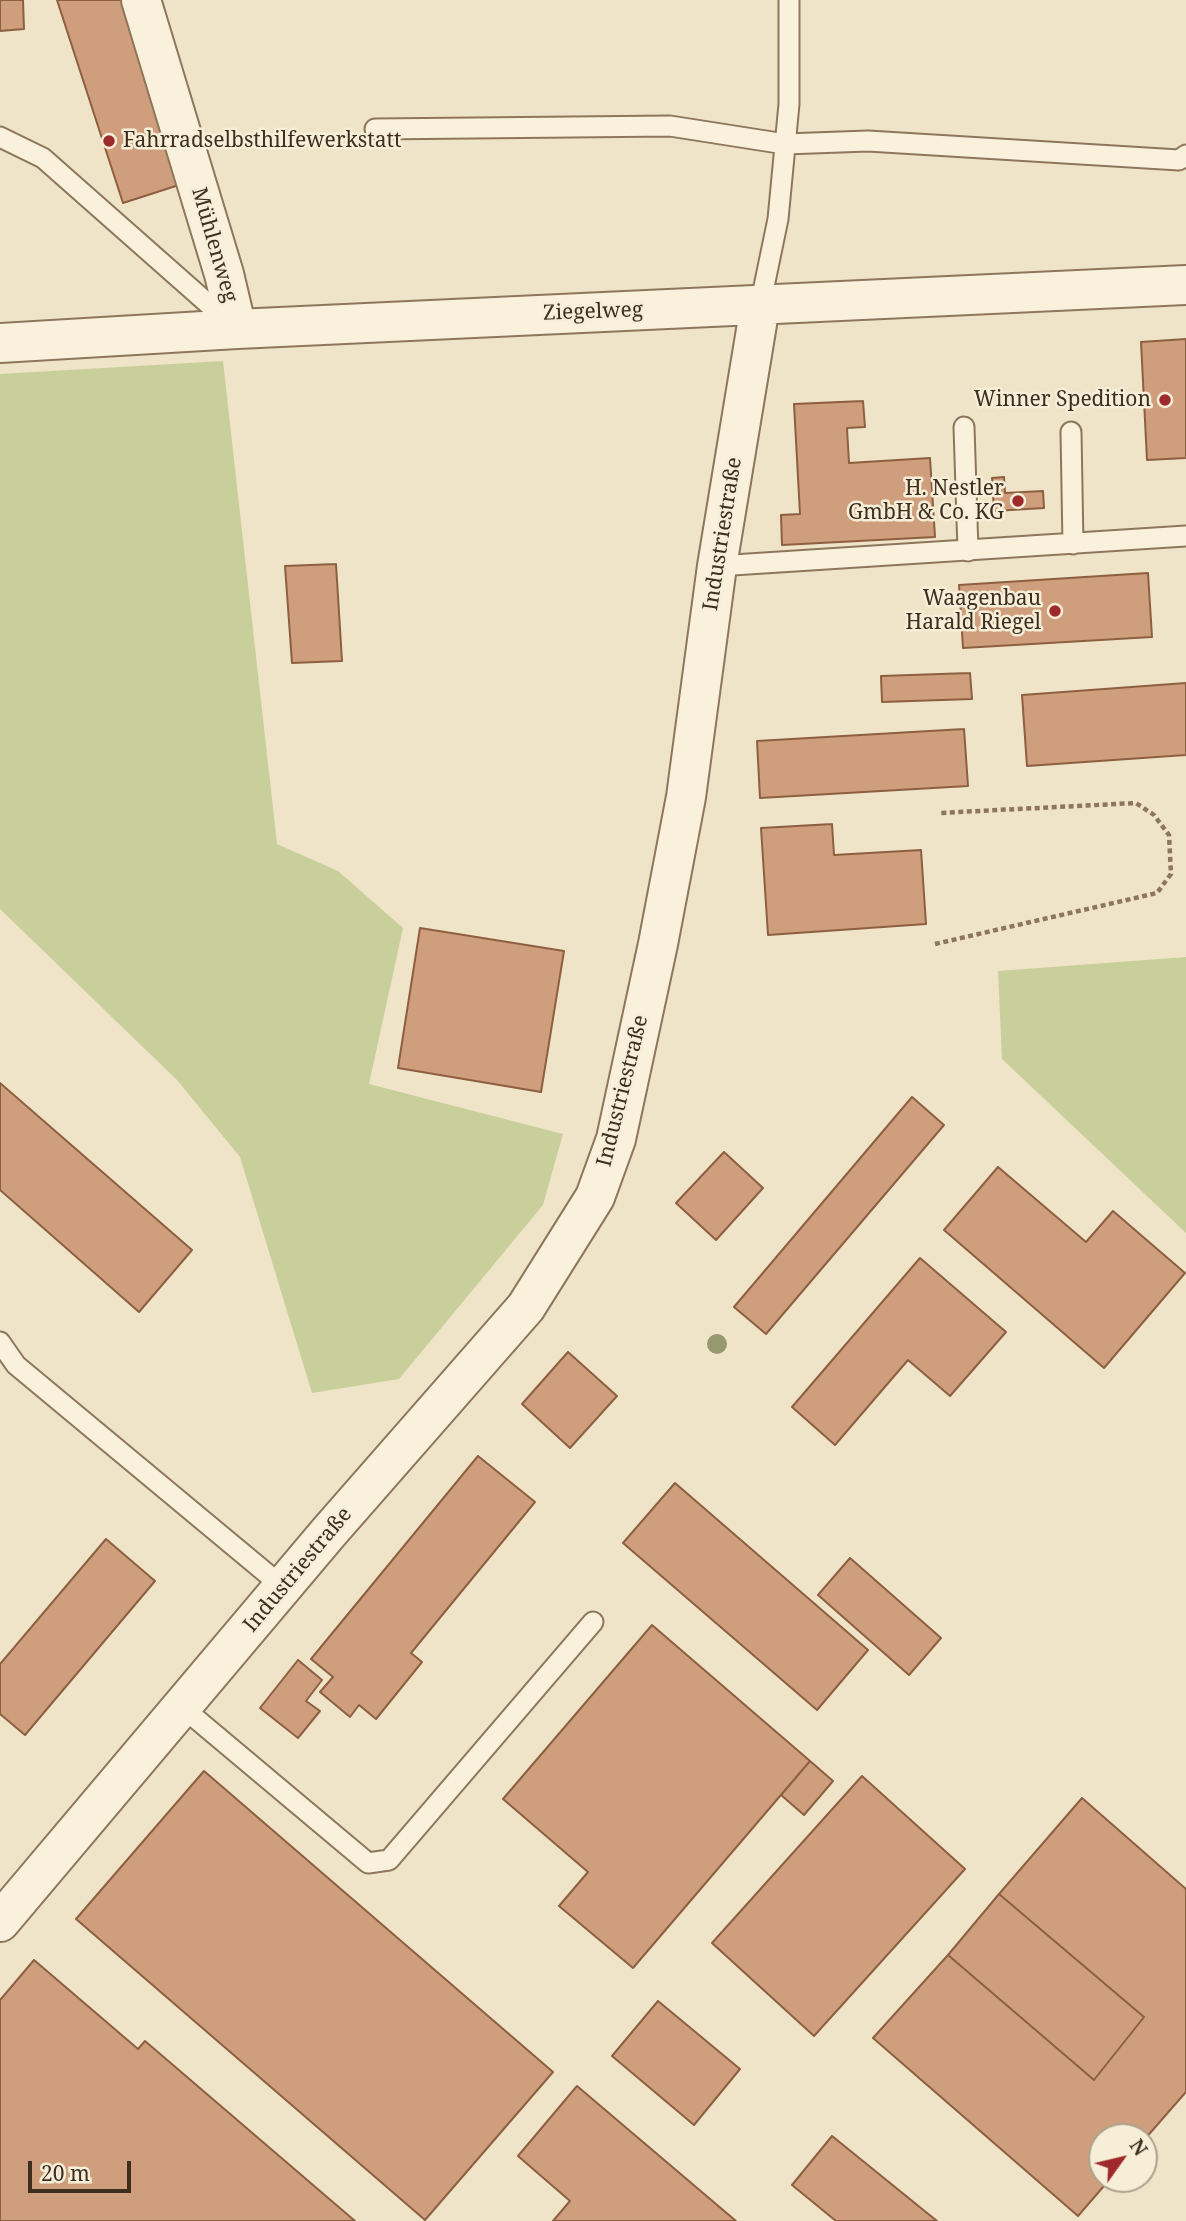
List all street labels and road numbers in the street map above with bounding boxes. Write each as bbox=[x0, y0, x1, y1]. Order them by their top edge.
street label: Mühlenweg bbox=[186, 185, 242, 305]
street label: Ziegelweg bbox=[543, 298, 643, 326]
street label: Industriestraße bbox=[698, 455, 748, 613]
street label: Industriestraße bbox=[592, 1013, 654, 1169]
street label: Industriestraße bbox=[238, 1502, 358, 1638]

